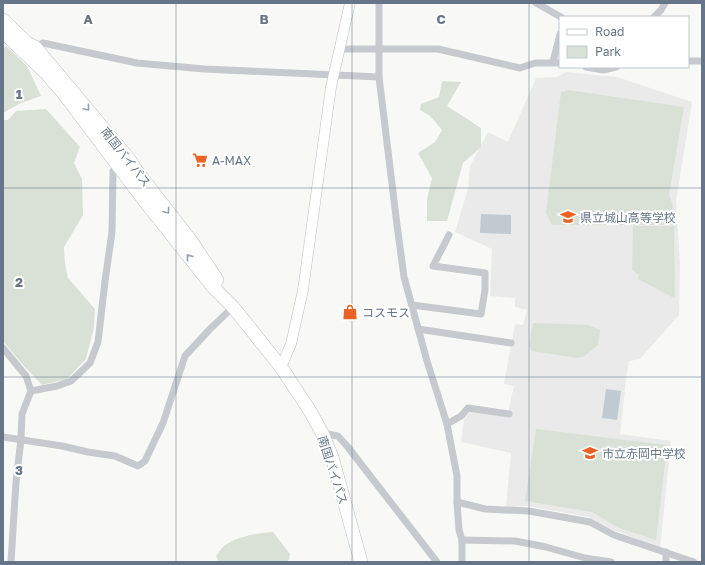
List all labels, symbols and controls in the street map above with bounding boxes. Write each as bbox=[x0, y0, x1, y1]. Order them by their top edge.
text: A bbox=[83, 11, 93, 27]
text: B bbox=[259, 11, 269, 27]
text: C bbox=[436, 11, 446, 27]
legend bbox=[559, 16, 689, 68]
text: Road bbox=[595, 24, 624, 39]
text: Park bbox=[595, 44, 621, 59]
text: 1 bbox=[16, 86, 23, 102]
one-way arrow bbox=[83, 104, 90, 111]
street label: 南国バイパス bbox=[98, 124, 154, 190]
supermarket icon: A-MAX bbox=[191, 151, 209, 169]
place label: A-MAX bbox=[212, 153, 251, 168]
one-way arrow bbox=[163, 206, 170, 213]
school or university icon: 県立城山高等学校 bbox=[559, 208, 577, 226]
place label: 県立城山高等学校 bbox=[580, 210, 676, 225]
one-way arrow bbox=[187, 254, 194, 261]
text: 2 bbox=[15, 274, 23, 290]
shop icon: コスモス bbox=[341, 303, 359, 321]
place label: コスモス bbox=[362, 305, 410, 320]
street label: 南国バイパス bbox=[315, 434, 351, 506]
school or university icon: 市立赤岡中学校 bbox=[581, 444, 599, 462]
place label: 市立赤岡中学校 bbox=[602, 446, 686, 461]
text: 3 bbox=[15, 462, 23, 478]

